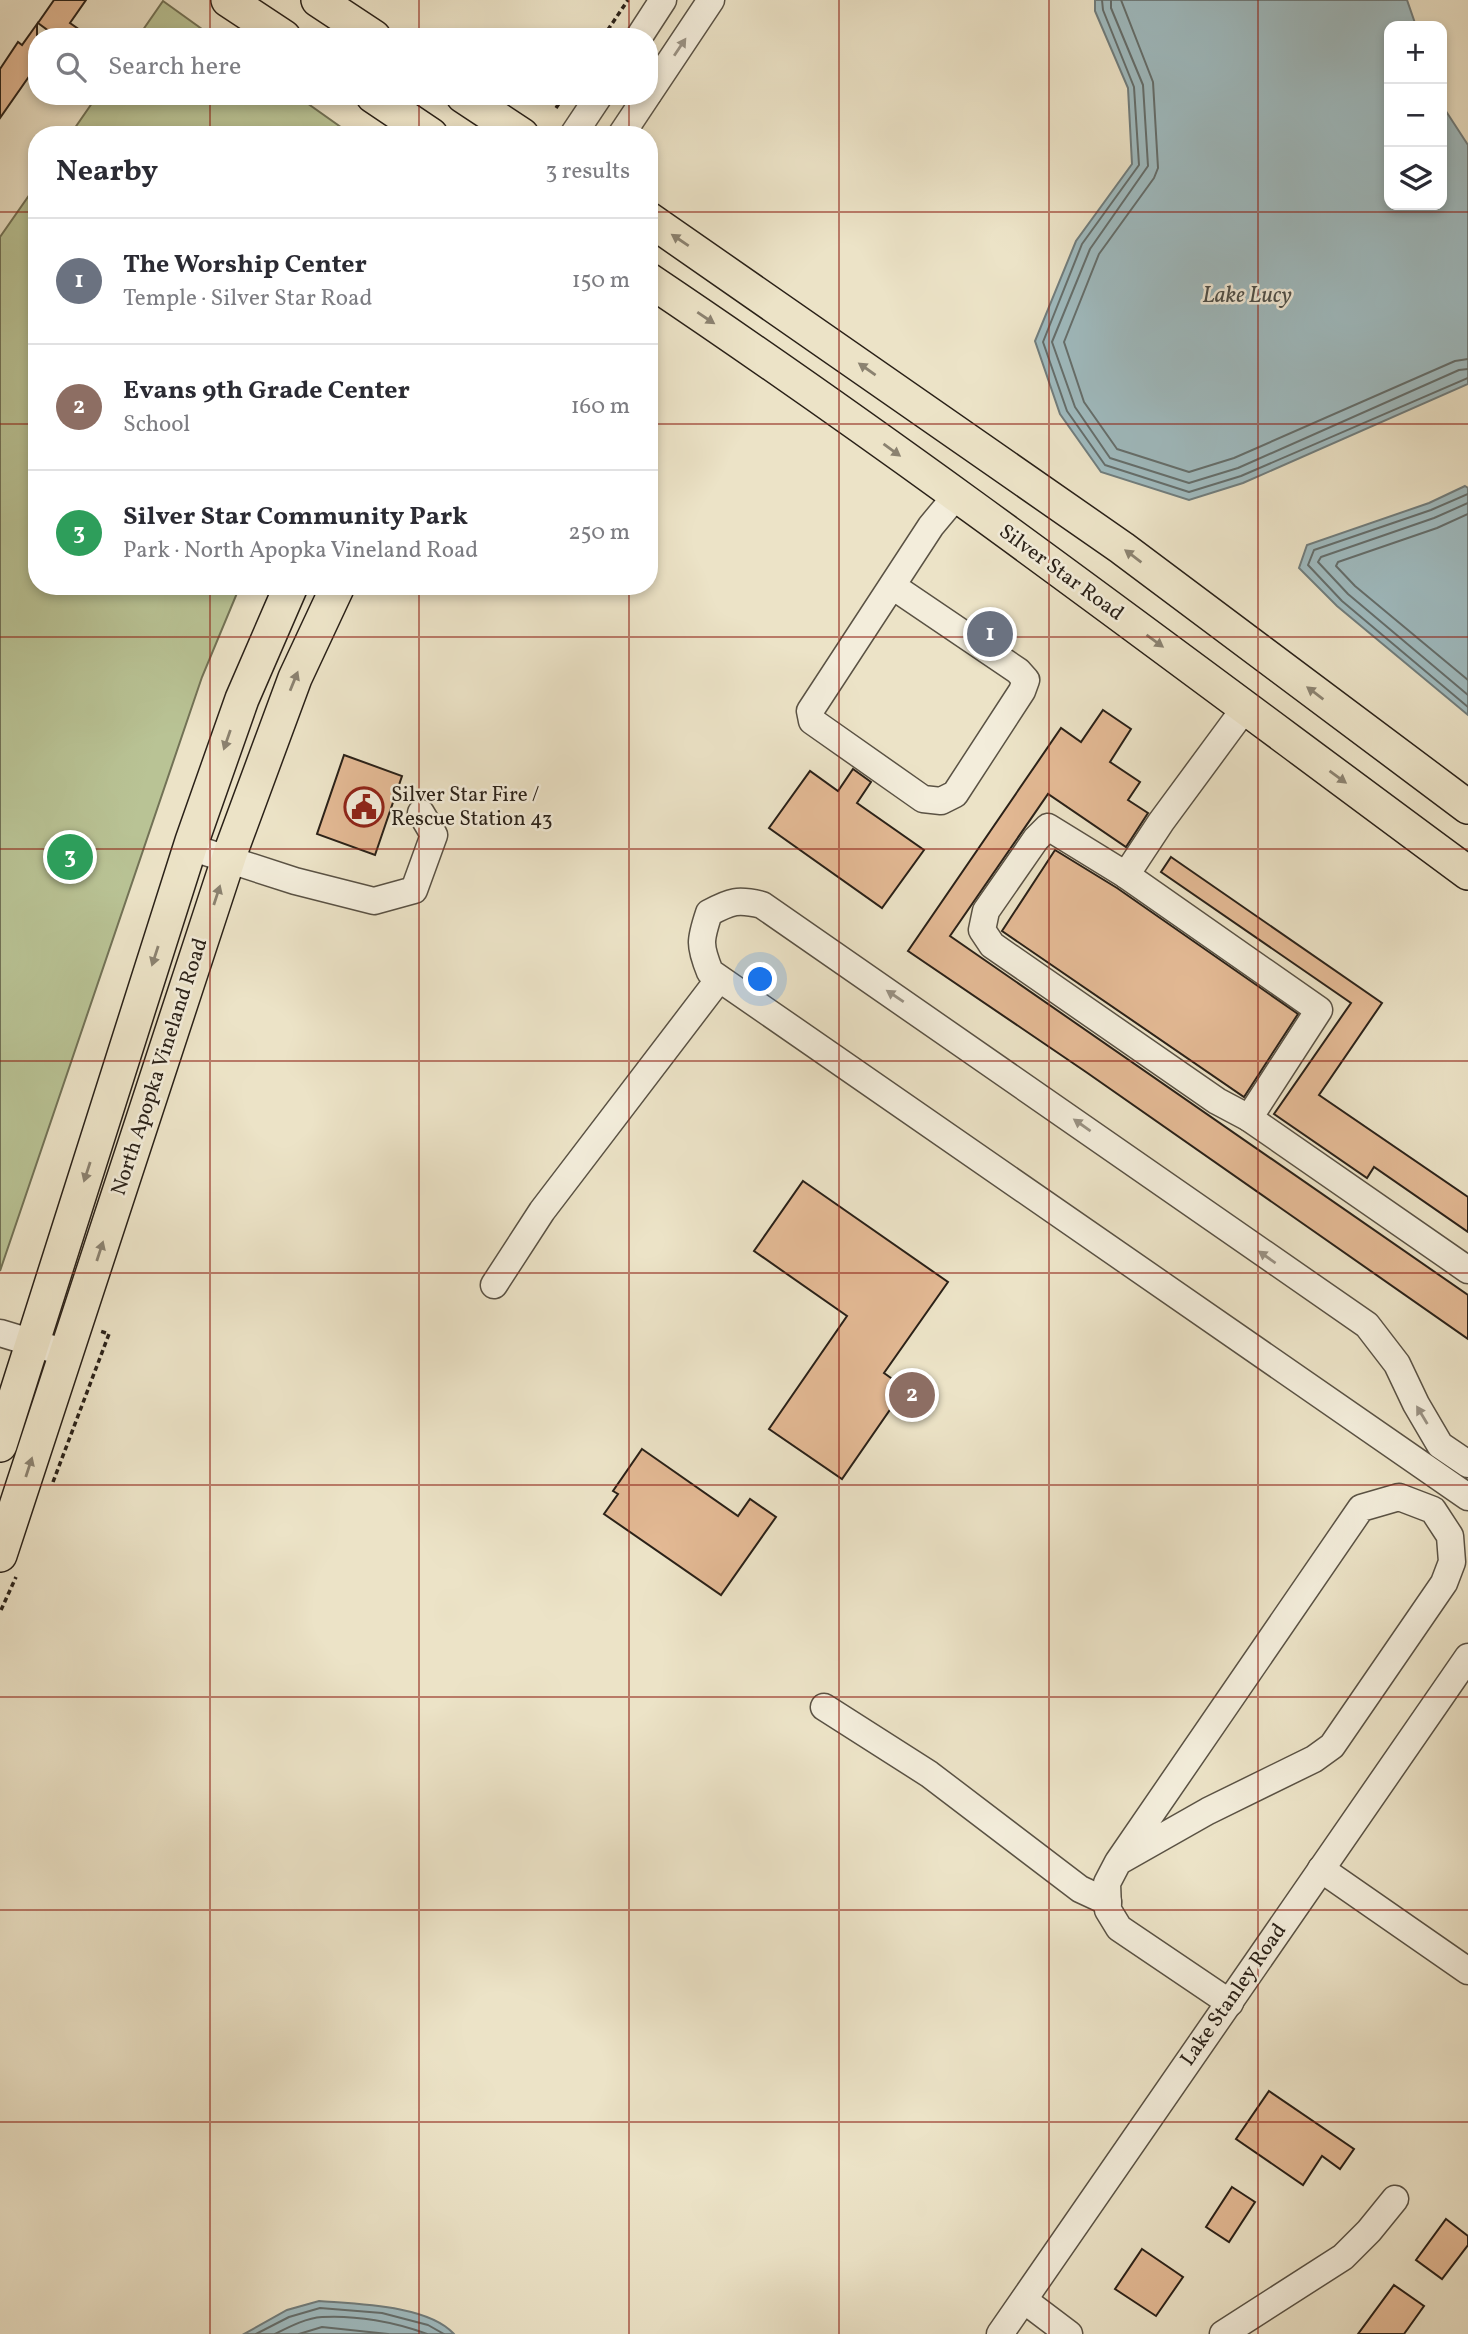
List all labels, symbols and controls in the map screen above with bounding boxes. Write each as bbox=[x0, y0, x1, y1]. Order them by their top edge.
map controls bbox=[1384, 21, 1447, 210]
button: + bbox=[1384, 21, 1447, 84]
search box bbox=[28, 28, 658, 105]
one-way arrow bbox=[674, 37, 687, 56]
icon: search bbox=[52, 48, 90, 86]
text: Search here bbox=[108, 49, 241, 85]
button: − bbox=[1384, 84, 1447, 147]
button: layers bbox=[1384, 147, 1447, 210]
text: Nearby bbox=[56, 151, 158, 193]
text: 3 results bbox=[545, 156, 630, 188]
one-way arrow bbox=[670, 234, 689, 247]
text: The Worship Center bbox=[123, 247, 367, 283]
text: 1 bbox=[74, 265, 84, 297]
text: 150 m bbox=[572, 265, 630, 297]
water label: Lake Lucy bbox=[1202, 280, 1292, 312]
text: Temple · Silver Star Road bbox=[123, 283, 372, 315]
one-way arrow bbox=[696, 312, 716, 325]
one-way arrow bbox=[858, 362, 876, 376]
text: Evans 9th Grade Center bbox=[123, 373, 410, 409]
text: 2 bbox=[73, 391, 85, 423]
text: 160 m bbox=[571, 391, 630, 423]
text: School bbox=[123, 409, 190, 441]
one-way arrow bbox=[882, 443, 901, 457]
text: Silver Star Community Park bbox=[123, 499, 468, 535]
text: 3 bbox=[73, 517, 85, 549]
text: 250 m bbox=[568, 517, 630, 549]
street label: Silver Star Road bbox=[993, 518, 1129, 628]
text: Park · North Apopka Vineland Road bbox=[123, 535, 478, 567]
one-way arrow bbox=[1124, 550, 1142, 564]
pin: 1 bbox=[967, 608, 1013, 660]
one-way arrow bbox=[1146, 634, 1164, 648]
one-way arrow bbox=[288, 670, 299, 691]
one-way arrow bbox=[1306, 686, 1324, 700]
one-way arrow bbox=[221, 729, 232, 750]
one-way arrow bbox=[1329, 769, 1347, 783]
place label: Silver Star Fire / Rescue Station 43 bbox=[391, 781, 552, 834]
public building icon: Silver Star Fire / Rescue Station 43 bbox=[343, 786, 385, 828]
pin: 3 bbox=[47, 831, 93, 883]
one-way arrow bbox=[212, 885, 223, 906]
street label: North Apopka Vineland Road bbox=[105, 935, 215, 1199]
one-way arrow bbox=[150, 945, 160, 966]
your location bbox=[743, 962, 777, 996]
one-way arrow bbox=[885, 990, 904, 1003]
one-way arrow bbox=[1073, 1118, 1091, 1132]
one-way arrow bbox=[81, 1162, 91, 1183]
one-way arrow bbox=[95, 1240, 106, 1261]
one-way arrow bbox=[1258, 1250, 1276, 1264]
pin: 2 bbox=[889, 1369, 935, 1421]
one-way arrow bbox=[1416, 1406, 1429, 1425]
one-way arrow bbox=[24, 1456, 35, 1477]
street label: Lake Stanley Road bbox=[1174, 1918, 1294, 2072]

